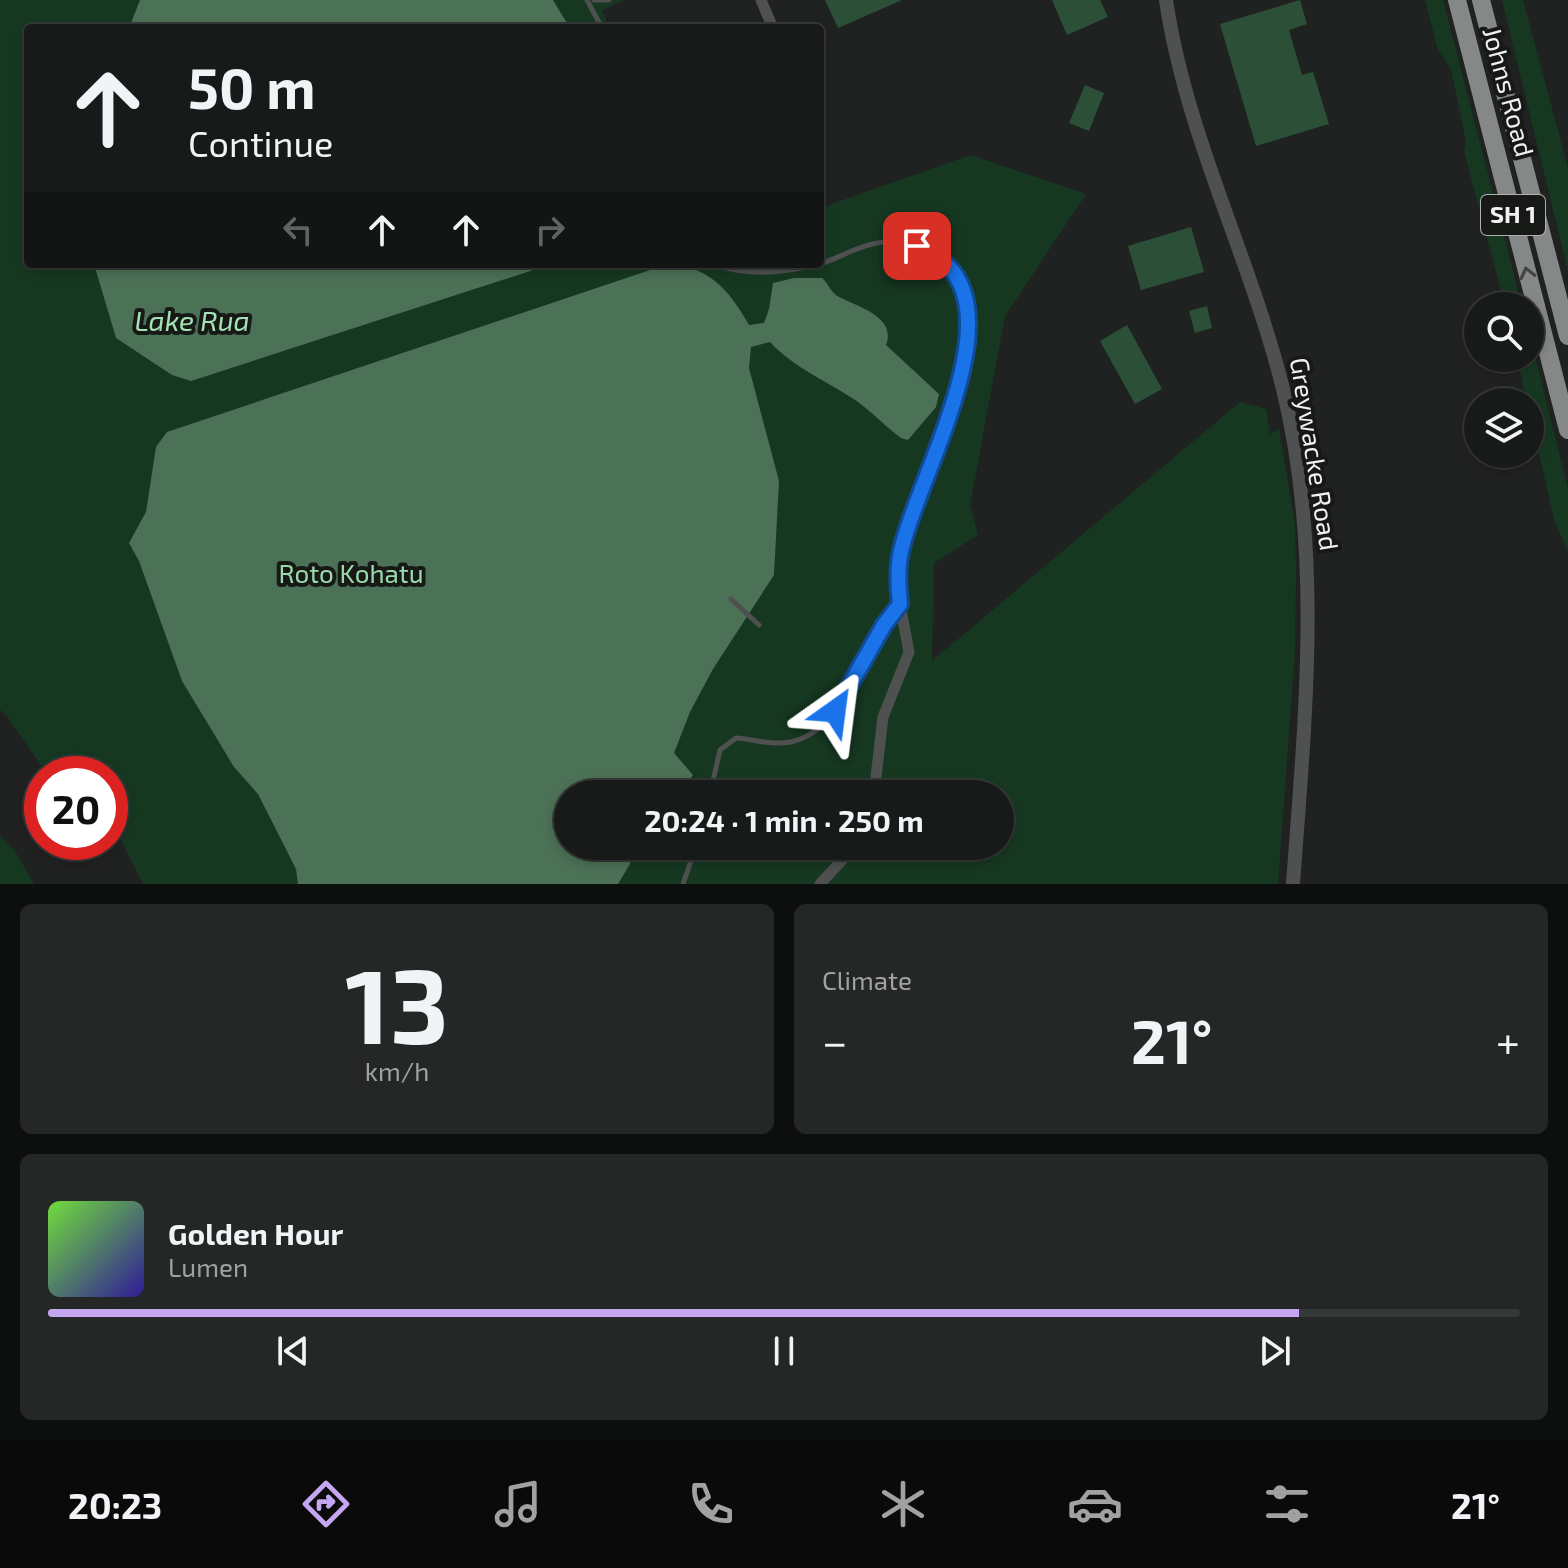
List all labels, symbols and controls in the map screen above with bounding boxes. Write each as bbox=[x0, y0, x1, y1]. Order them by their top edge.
street label: Johns Road bbox=[1477, 24, 1542, 160]
text: 50 m bbox=[188, 53, 316, 120]
icon: ahead bbox=[56, 56, 160, 160]
text: Continue bbox=[188, 121, 333, 164]
road number: SH 1 bbox=[1481, 195, 1545, 235]
icon: left bbox=[276, 208, 320, 252]
icon: ahead bbox=[360, 208, 404, 252]
icon: ahead bbox=[444, 208, 488, 252]
icon: right bbox=[528, 208, 572, 252]
pin bbox=[883, 212, 951, 280]
icon: arrive bbox=[895, 224, 939, 268]
one-way arrow bbox=[1520, 267, 1537, 281]
map controls bbox=[1464, 292, 1544, 468]
button: search bbox=[1464, 292, 1544, 372]
water label: Lake Rua bbox=[134, 303, 250, 337]
street label: Greywacke Road bbox=[1285, 355, 1346, 552]
button: layers bbox=[1464, 388, 1544, 468]
park label: Roto Kohatu bbox=[278, 557, 424, 588]
position arrow bbox=[793, 669, 877, 753]
speed limit sign: 20 bbox=[24, 756, 128, 860]
text: 20:24 · 1 min · 250 m bbox=[644, 802, 924, 838]
text: 13 bbox=[345, 940, 449, 1065]
text: Climate bbox=[822, 964, 912, 995]
text: 21° bbox=[1131, 1004, 1212, 1076]
text: − bbox=[822, 1014, 848, 1067]
text: + bbox=[1496, 1014, 1520, 1067]
text: km/h bbox=[365, 1055, 429, 1086]
text: Golden Hour bbox=[168, 1215, 343, 1251]
text: Lumen bbox=[168, 1251, 248, 1282]
icon: previous bbox=[271, 1329, 315, 1373]
icon: pause bbox=[762, 1329, 806, 1373]
icon: next bbox=[1253, 1329, 1297, 1373]
icon: directions bbox=[298, 1476, 354, 1532]
icon: music bbox=[490, 1476, 546, 1532]
icon: phone bbox=[683, 1476, 739, 1532]
icon: climate bbox=[875, 1476, 931, 1532]
icon: car bbox=[1067, 1476, 1123, 1532]
icon: filters bbox=[1259, 1476, 1315, 1532]
text: 20:23 bbox=[68, 1483, 162, 1526]
text: 21° bbox=[1451, 1483, 1500, 1526]

